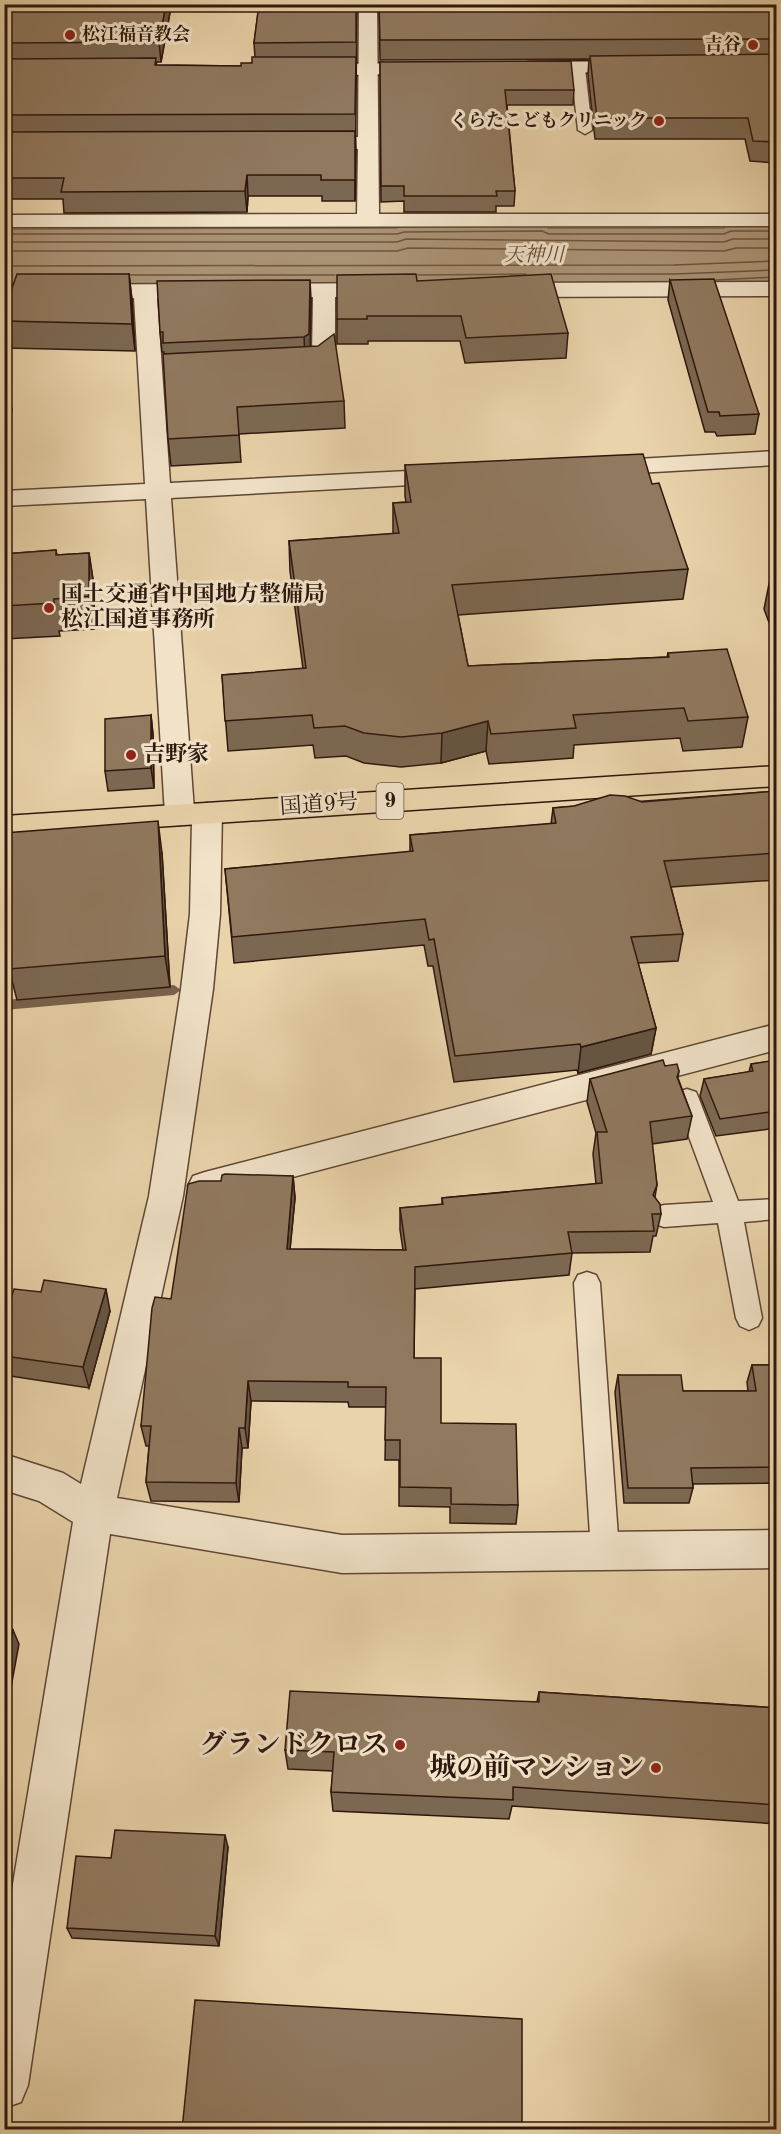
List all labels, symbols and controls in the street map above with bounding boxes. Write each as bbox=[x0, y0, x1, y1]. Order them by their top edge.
place label: 松江福音教会 bbox=[82, 24, 190, 44]
marker: 松江福音教会 bbox=[63, 28, 77, 42]
place label: 吉谷 bbox=[705, 34, 741, 54]
marker: 吉谷 bbox=[746, 38, 760, 52]
place label: くらたこどもクリニック bbox=[450, 111, 647, 130]
marker: くらたこどもクリニック bbox=[652, 114, 666, 128]
water label: 天神川 bbox=[504, 244, 566, 266]
place label: 国土交通省中国地方整備局 松江国道事務所 bbox=[61, 582, 325, 631]
marker: 国土交通省中国地方整備局 松江国道事務所 bbox=[42, 601, 56, 615]
place label: 吉野家 bbox=[143, 742, 209, 766]
marker: 吉野家 bbox=[124, 748, 138, 762]
road number: 9 bbox=[376, 783, 404, 819]
street label: 国道9号 bbox=[279, 789, 359, 819]
place label: グランドクロス bbox=[200, 1730, 388, 1759]
marker: グランドクロス bbox=[393, 1738, 407, 1752]
place label: 城の前マンション bbox=[429, 1753, 644, 1782]
marker: 城の前マンション bbox=[649, 1761, 663, 1775]

